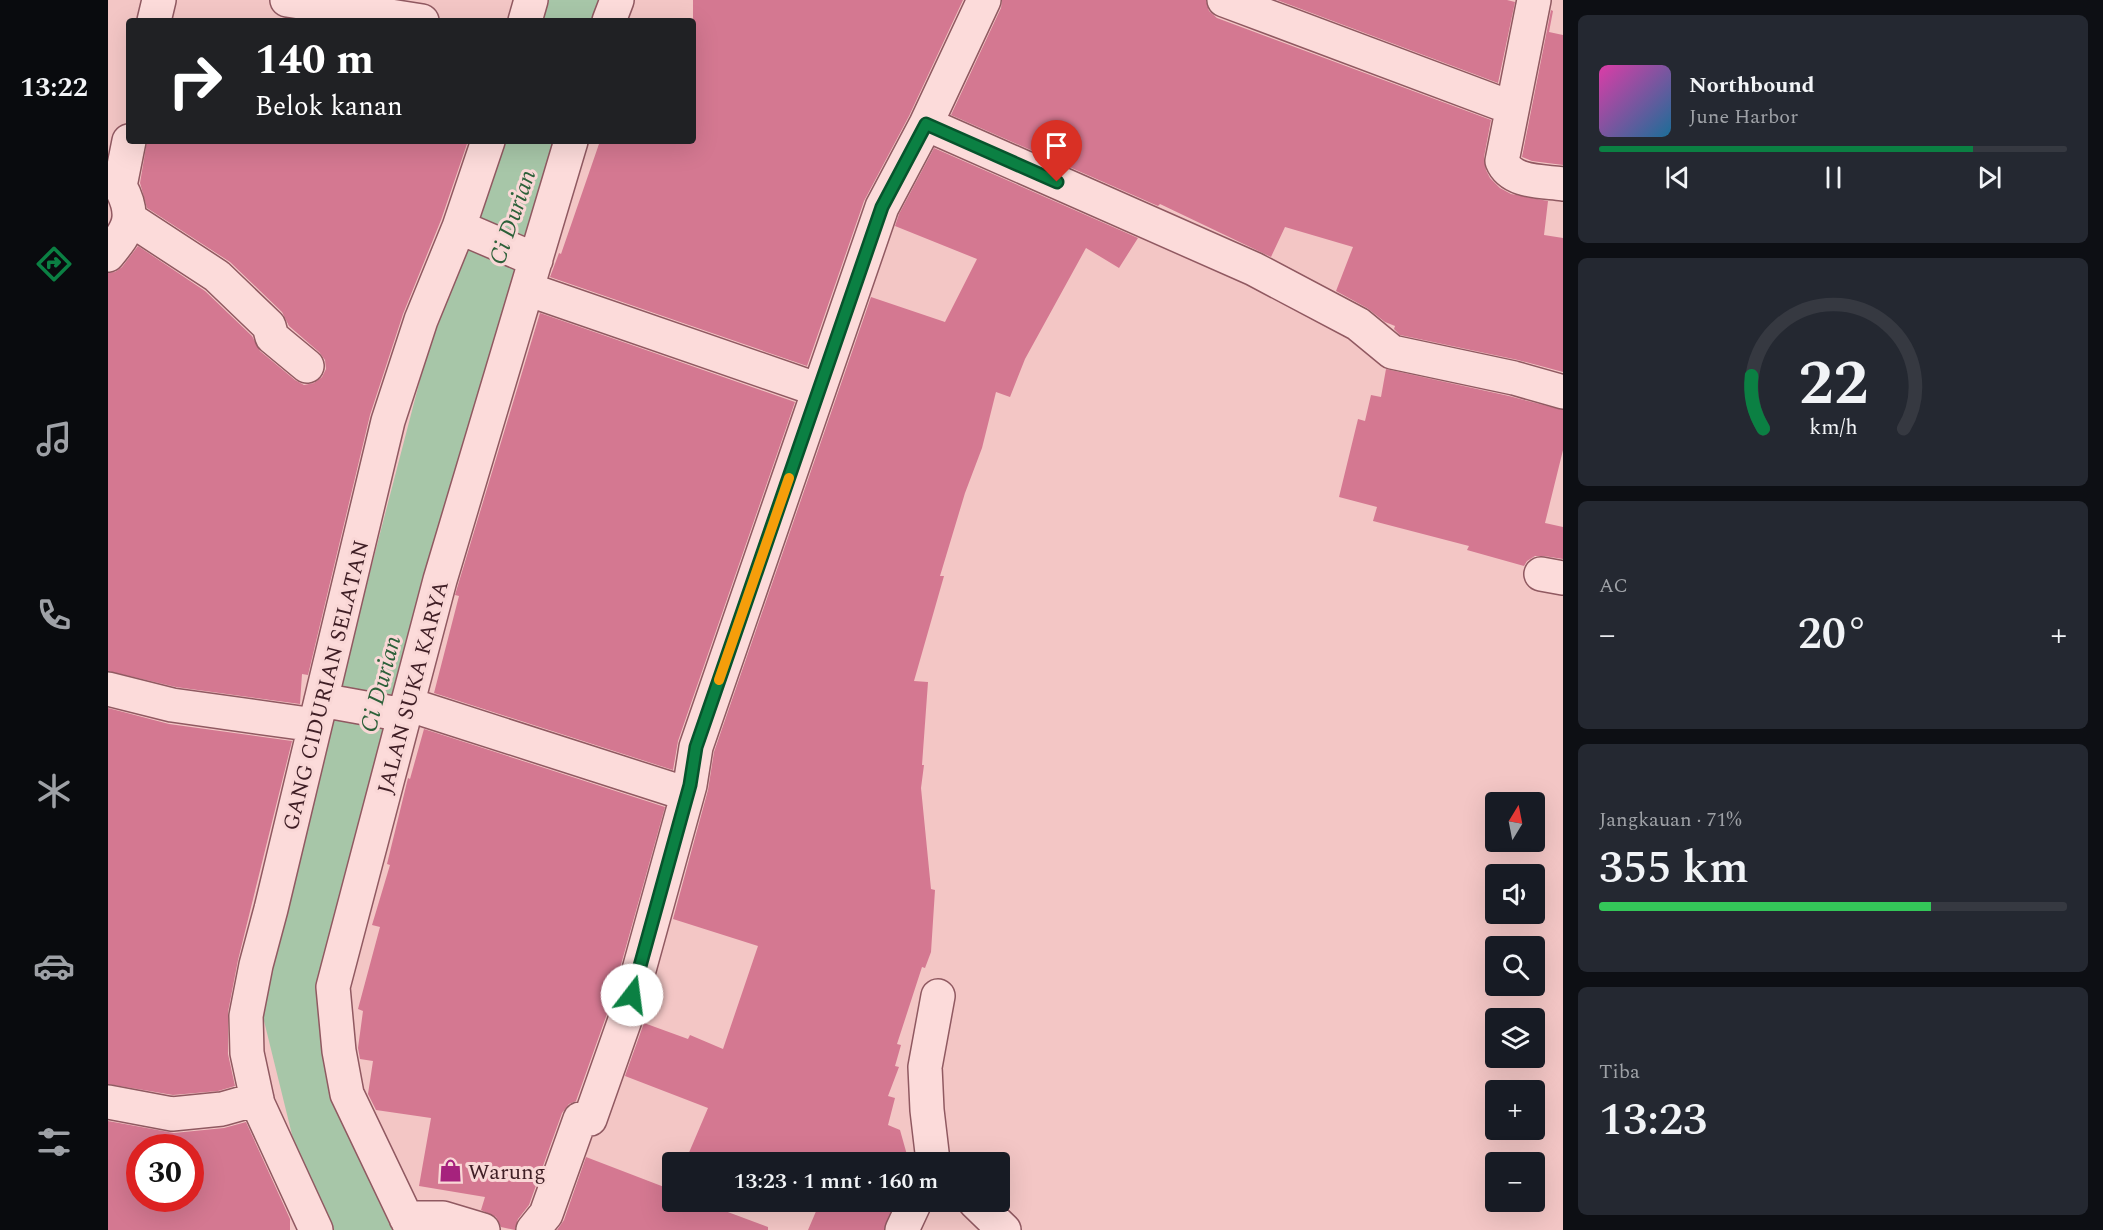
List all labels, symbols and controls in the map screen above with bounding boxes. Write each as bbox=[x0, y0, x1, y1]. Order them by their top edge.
text: 140 m bbox=[255, 29, 374, 92]
icon: right bbox=[156, 42, 234, 120]
text: 13:22 bbox=[20, 67, 88, 109]
text: Northbound bbox=[1689, 69, 1815, 102]
text: Belok kanan bbox=[255, 86, 403, 128]
text: June Harbor bbox=[1689, 102, 1798, 132]
pin bbox=[1031, 120, 1082, 182]
icon: arrive bbox=[1040, 129, 1073, 162]
icon: previous bbox=[1661, 161, 1694, 194]
icon: pause bbox=[1817, 161, 1850, 194]
icon: next bbox=[1973, 161, 2006, 194]
water label: Ci Durian bbox=[480, 164, 546, 270]
icon: directions bbox=[33, 243, 75, 285]
text: 22 bbox=[1798, 337, 1868, 432]
text: km/h bbox=[1809, 411, 1857, 444]
icon: music bbox=[33, 418, 75, 460]
street label: GANG CIDURIAN SELATAN bbox=[274, 537, 379, 834]
text: AC bbox=[1599, 571, 1628, 601]
street label: JALAN SUKA KARYA bbox=[369, 577, 458, 798]
icon: phone bbox=[33, 594, 75, 636]
text: 20° bbox=[1798, 600, 1868, 669]
text: − bbox=[1599, 610, 1616, 660]
text: + bbox=[2051, 610, 2067, 660]
water label: Ci Durian bbox=[351, 632, 411, 737]
icon: climate bbox=[33, 770, 75, 812]
north arrow bbox=[1485, 792, 1545, 852]
map controls bbox=[1485, 792, 1545, 1212]
text: Jangkauan · 71% bbox=[1599, 805, 1742, 835]
text: 355 km bbox=[1599, 834, 1749, 903]
button: sound bbox=[1485, 864, 1545, 924]
button: search bbox=[1485, 936, 1545, 996]
icon: car bbox=[33, 945, 75, 987]
position arrow bbox=[600, 963, 664, 1027]
button: layers bbox=[1485, 1008, 1545, 1068]
text: Tiba bbox=[1599, 1057, 1640, 1087]
button: + bbox=[1485, 1080, 1545, 1140]
text: 13:23 bbox=[1599, 1086, 1707, 1155]
icon: filters bbox=[33, 1121, 75, 1163]
speed limit sign: 30 bbox=[126, 1134, 204, 1212]
button: − bbox=[1485, 1152, 1545, 1212]
place label: Warung bbox=[468, 1156, 546, 1189]
shop icon: Warung bbox=[437, 1158, 463, 1184]
text: 13:23 · 1 mnt · 160 m bbox=[734, 1165, 938, 1198]

